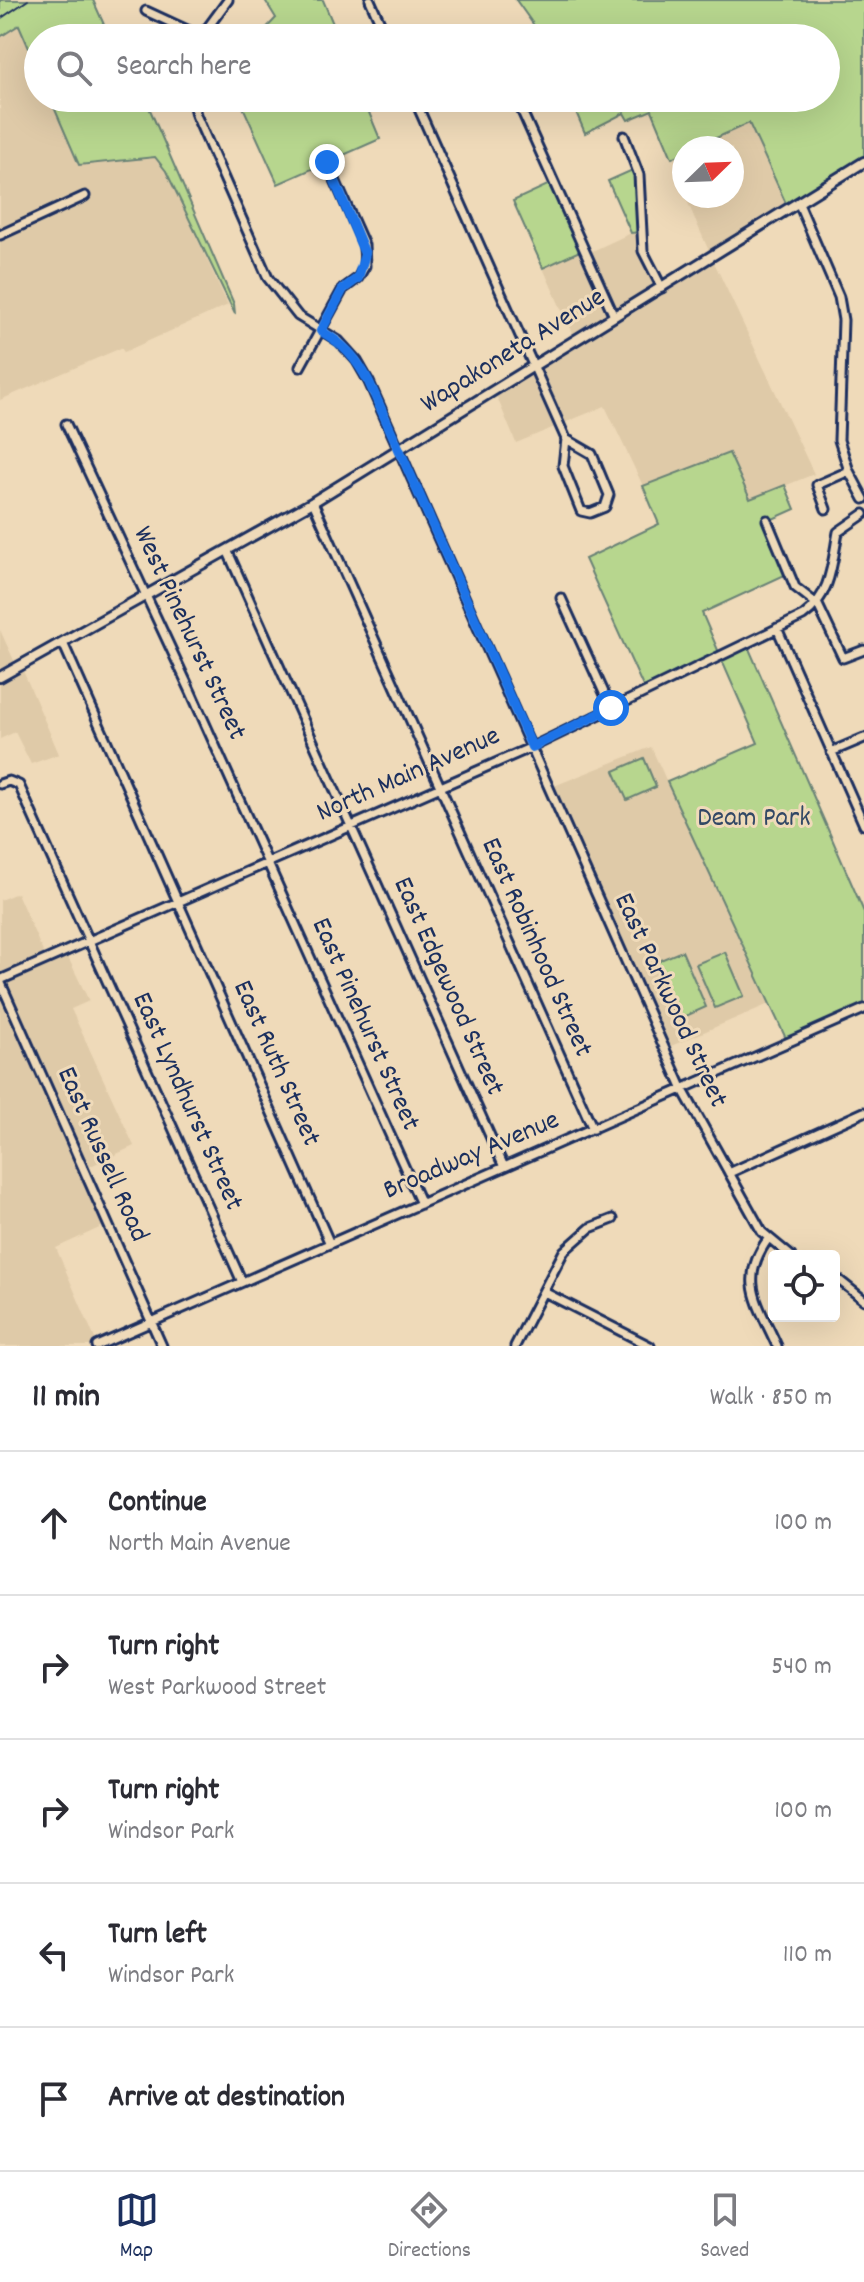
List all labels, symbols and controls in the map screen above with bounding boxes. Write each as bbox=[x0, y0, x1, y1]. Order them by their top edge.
search box bbox=[24, 24, 840, 112]
icon: search bbox=[52, 46, 96, 90]
text: Search here bbox=[116, 47, 252, 90]
north arrow bbox=[672, 136, 744, 208]
route end bbox=[309, 144, 345, 180]
street label: Wapakoneta Avenue bbox=[414, 279, 614, 425]
street label: West Pinehurst Street bbox=[121, 520, 255, 748]
route start bbox=[593, 690, 629, 726]
street label: North Main Avenue bbox=[311, 718, 507, 834]
park label: Deam Park bbox=[697, 800, 811, 840]
street label: East Robinhood Street bbox=[469, 832, 601, 1064]
street label: East Edgewood Street bbox=[381, 871, 513, 1103]
street label: East Parkwood Street bbox=[602, 887, 736, 1115]
street label: East Pinehurst Street bbox=[299, 912, 429, 1138]
street label: East Ruth Street bbox=[221, 975, 329, 1153]
street label: East Lyndhurst Street bbox=[120, 986, 252, 1218]
street label: East Russell Road bbox=[44, 1061, 158, 1249]
street label: Broadway Avenue bbox=[378, 1102, 566, 1212]
map controls bbox=[768, 1250, 840, 1322]
button: locate bbox=[768, 1250, 840, 1322]
text: 11 min bbox=[32, 1374, 100, 1423]
text: Walk · 850 m bbox=[710, 1380, 832, 1417]
text: Continue bbox=[108, 1483, 207, 1526]
icon: ahead bbox=[32, 1501, 76, 1545]
text: 100 m bbox=[774, 1505, 832, 1542]
text: North Main Avenue bbox=[108, 1526, 291, 1563]
text: Turn right bbox=[108, 1627, 219, 1670]
icon: right bbox=[32, 1645, 76, 1689]
text: 540 m bbox=[771, 1649, 832, 1686]
text: West Parkwood Street bbox=[108, 1670, 326, 1707]
text: Turn right bbox=[108, 1771, 219, 1814]
icon: right bbox=[32, 1789, 76, 1833]
text: 100 m bbox=[774, 1793, 832, 1830]
text: Windsor Park bbox=[108, 1814, 234, 1851]
text: Turn left bbox=[108, 1915, 207, 1958]
icon: left bbox=[32, 1933, 76, 1977]
text: 110 m bbox=[783, 1937, 832, 1974]
text: Windsor Park bbox=[108, 1958, 234, 1995]
icon: arrive bbox=[32, 2077, 76, 2121]
text: Arrive at destination bbox=[108, 2078, 345, 2121]
tab: Map bbox=[115, 2188, 159, 2267]
tab: Directions bbox=[388, 2188, 471, 2267]
tab: Saved bbox=[700, 2188, 749, 2267]

